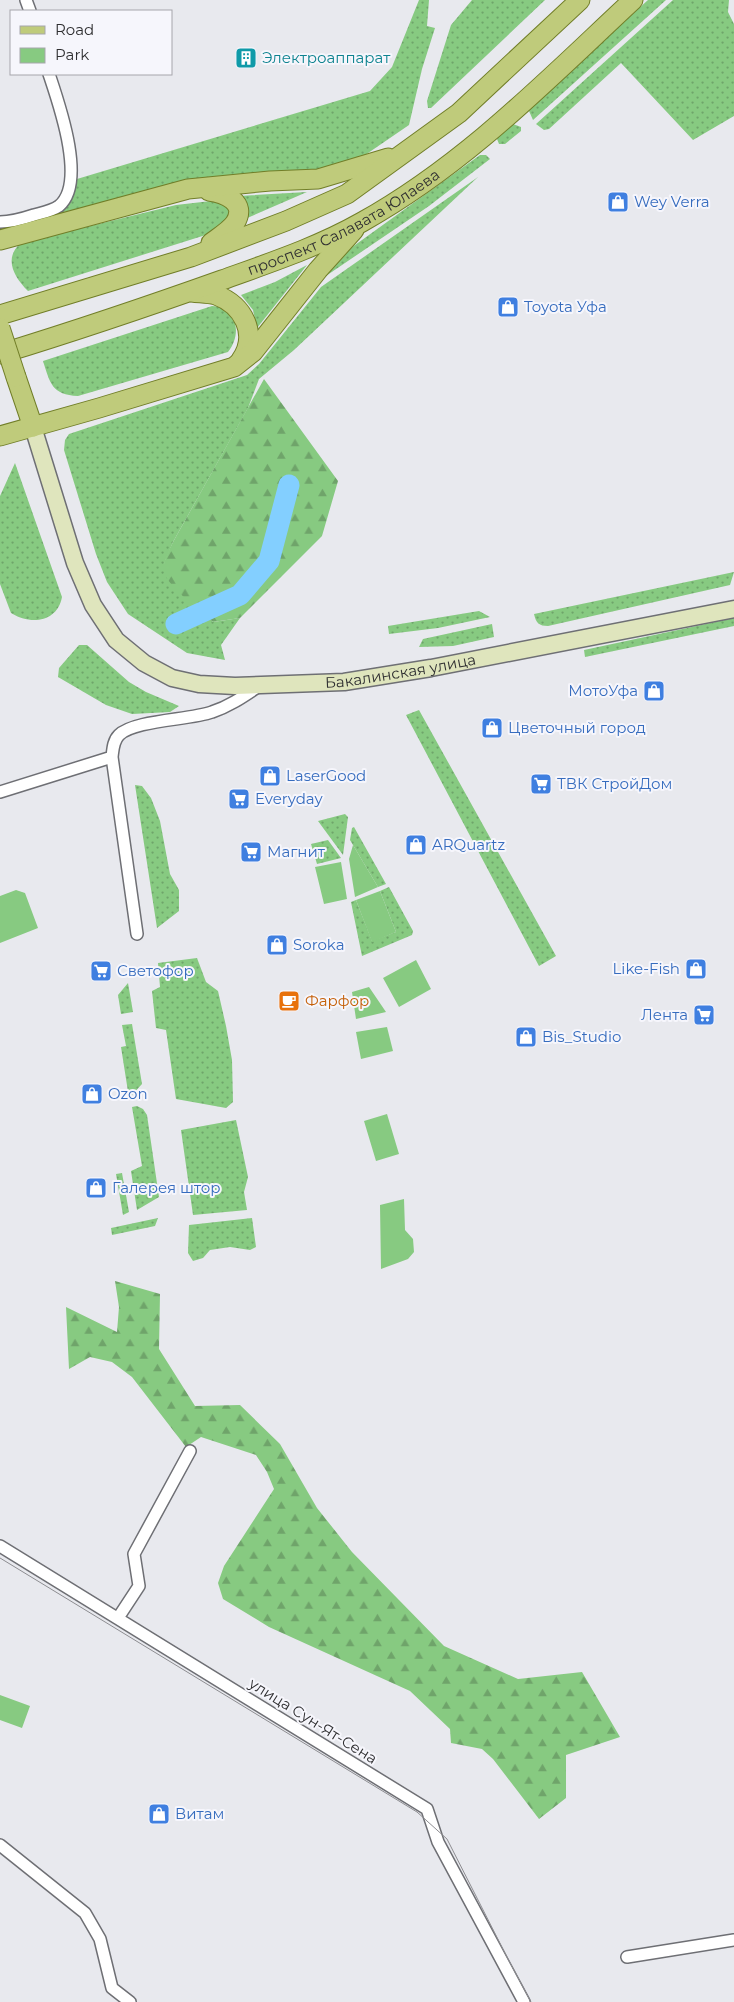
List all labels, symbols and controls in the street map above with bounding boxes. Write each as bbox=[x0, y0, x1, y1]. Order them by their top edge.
legend bbox=[10, 10, 172, 75]
text: Road bbox=[55, 20, 94, 39]
text: Park bbox=[55, 45, 89, 64]
building icon: Электроаппарат bbox=[234, 46, 258, 70]
place label: Электроаппарат bbox=[262, 48, 391, 67]
street label: проспект Салавата Юлаева bbox=[245, 165, 443, 279]
shop icon: Wey Verra bbox=[606, 190, 630, 214]
place label: Wey Verra bbox=[634, 192, 710, 211]
shop icon: Toyota Уфа bbox=[496, 295, 520, 319]
place label: Toyota Уфа bbox=[524, 297, 607, 316]
street label: Бакалинская улица bbox=[325, 649, 477, 692]
shop icon: МотоУфа bbox=[642, 679, 666, 703]
place label: МотоУфа bbox=[568, 681, 638, 700]
shop icon: Цветочный город bbox=[480, 716, 504, 740]
place label: Цветочный город bbox=[508, 718, 646, 737]
shop icon: LaserGood bbox=[258, 764, 282, 788]
place label: LaserGood bbox=[286, 766, 366, 785]
supermarket icon: ТВК СтройДом bbox=[529, 772, 553, 796]
place label: ТВК СтройДом bbox=[557, 774, 672, 793]
supermarket icon: Everyday bbox=[227, 787, 251, 811]
place label: Everyday bbox=[255, 789, 323, 808]
shop icon: ARQuartz bbox=[404, 833, 428, 857]
place label: ARQuartz bbox=[432, 835, 505, 854]
supermarket icon: Магнит bbox=[239, 840, 263, 864]
place label: Магнит bbox=[267, 842, 326, 861]
shop icon: Soroka bbox=[265, 933, 289, 957]
place label: Soroka bbox=[293, 935, 345, 954]
shop icon: Like-Fish bbox=[684, 957, 708, 981]
supermarket icon: Светофор bbox=[89, 959, 113, 983]
place label: Like-Fish bbox=[613, 959, 680, 978]
place label: Светофор bbox=[117, 961, 194, 980]
cafe icon: Фарфор bbox=[277, 989, 301, 1013]
place label: Фарфор bbox=[305, 991, 369, 1010]
supermarket icon: Лента bbox=[692, 1003, 716, 1027]
place label: Лента bbox=[641, 1005, 688, 1024]
shop icon: Bis_Studio bbox=[514, 1025, 538, 1049]
place label: Bis_Studio bbox=[542, 1027, 621, 1046]
shop icon: Ozon bbox=[80, 1082, 104, 1106]
place label: Ozon bbox=[108, 1084, 148, 1103]
shop icon: Галерея штор bbox=[84, 1176, 108, 1200]
place label: Галерея штор bbox=[112, 1178, 221, 1197]
street label: улица Сун-Ят-Сена bbox=[245, 1673, 381, 1768]
shop icon: Витам bbox=[147, 1802, 171, 1826]
place label: Витам bbox=[175, 1804, 224, 1823]

